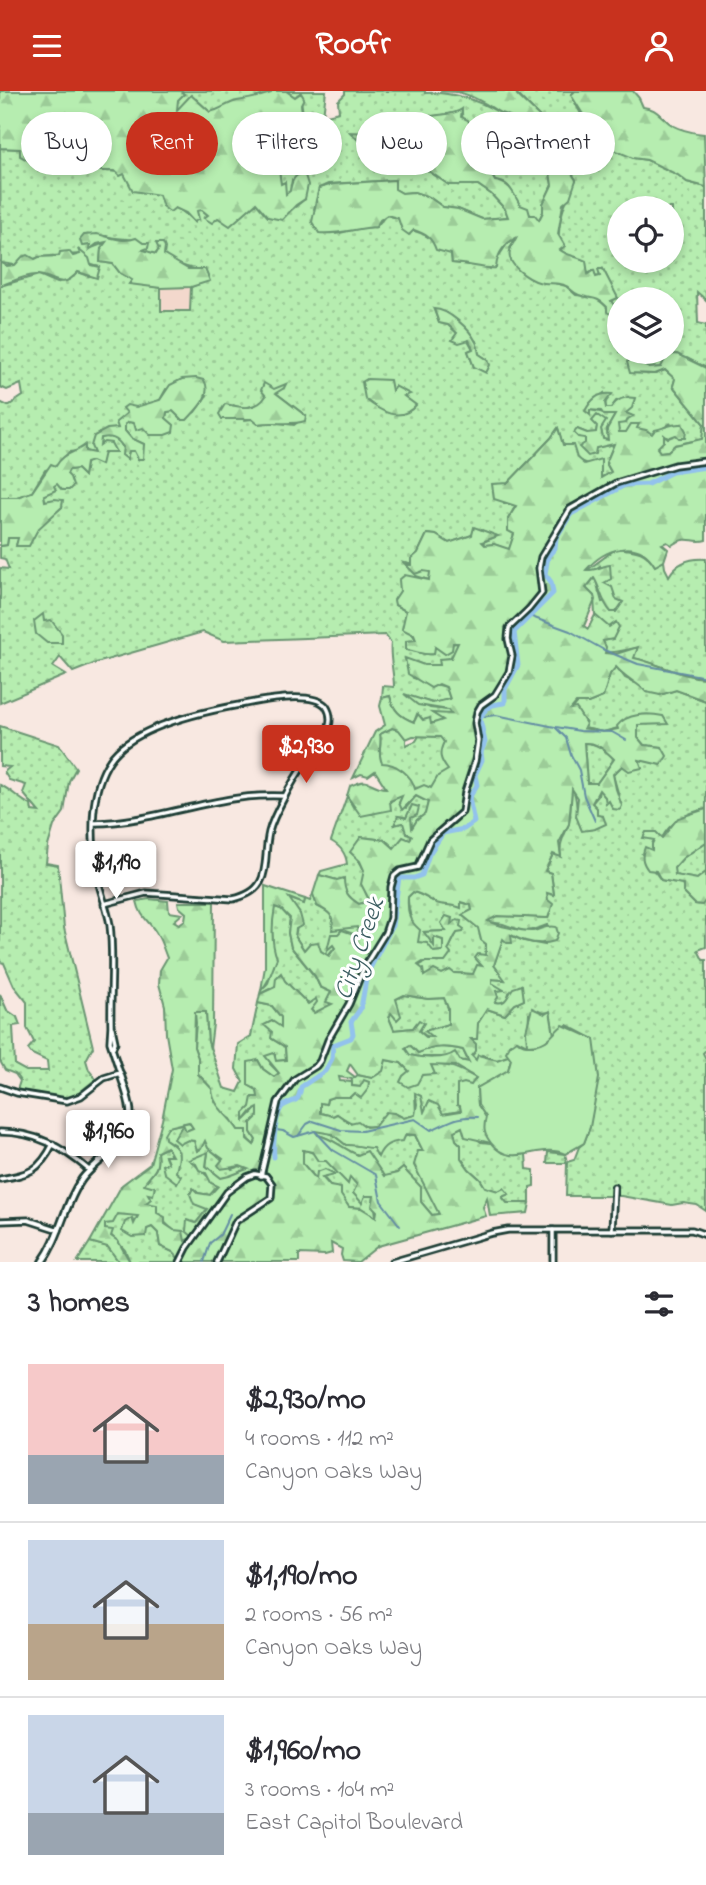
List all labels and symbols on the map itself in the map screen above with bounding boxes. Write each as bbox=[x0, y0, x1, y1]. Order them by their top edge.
pin: $2,930 bbox=[249, 725, 363, 785]
pin: $1,190 bbox=[59, 841, 173, 901]
water label: City Creek bbox=[326, 891, 397, 1005]
pin: $1,960 bbox=[51, 1111, 165, 1170]

